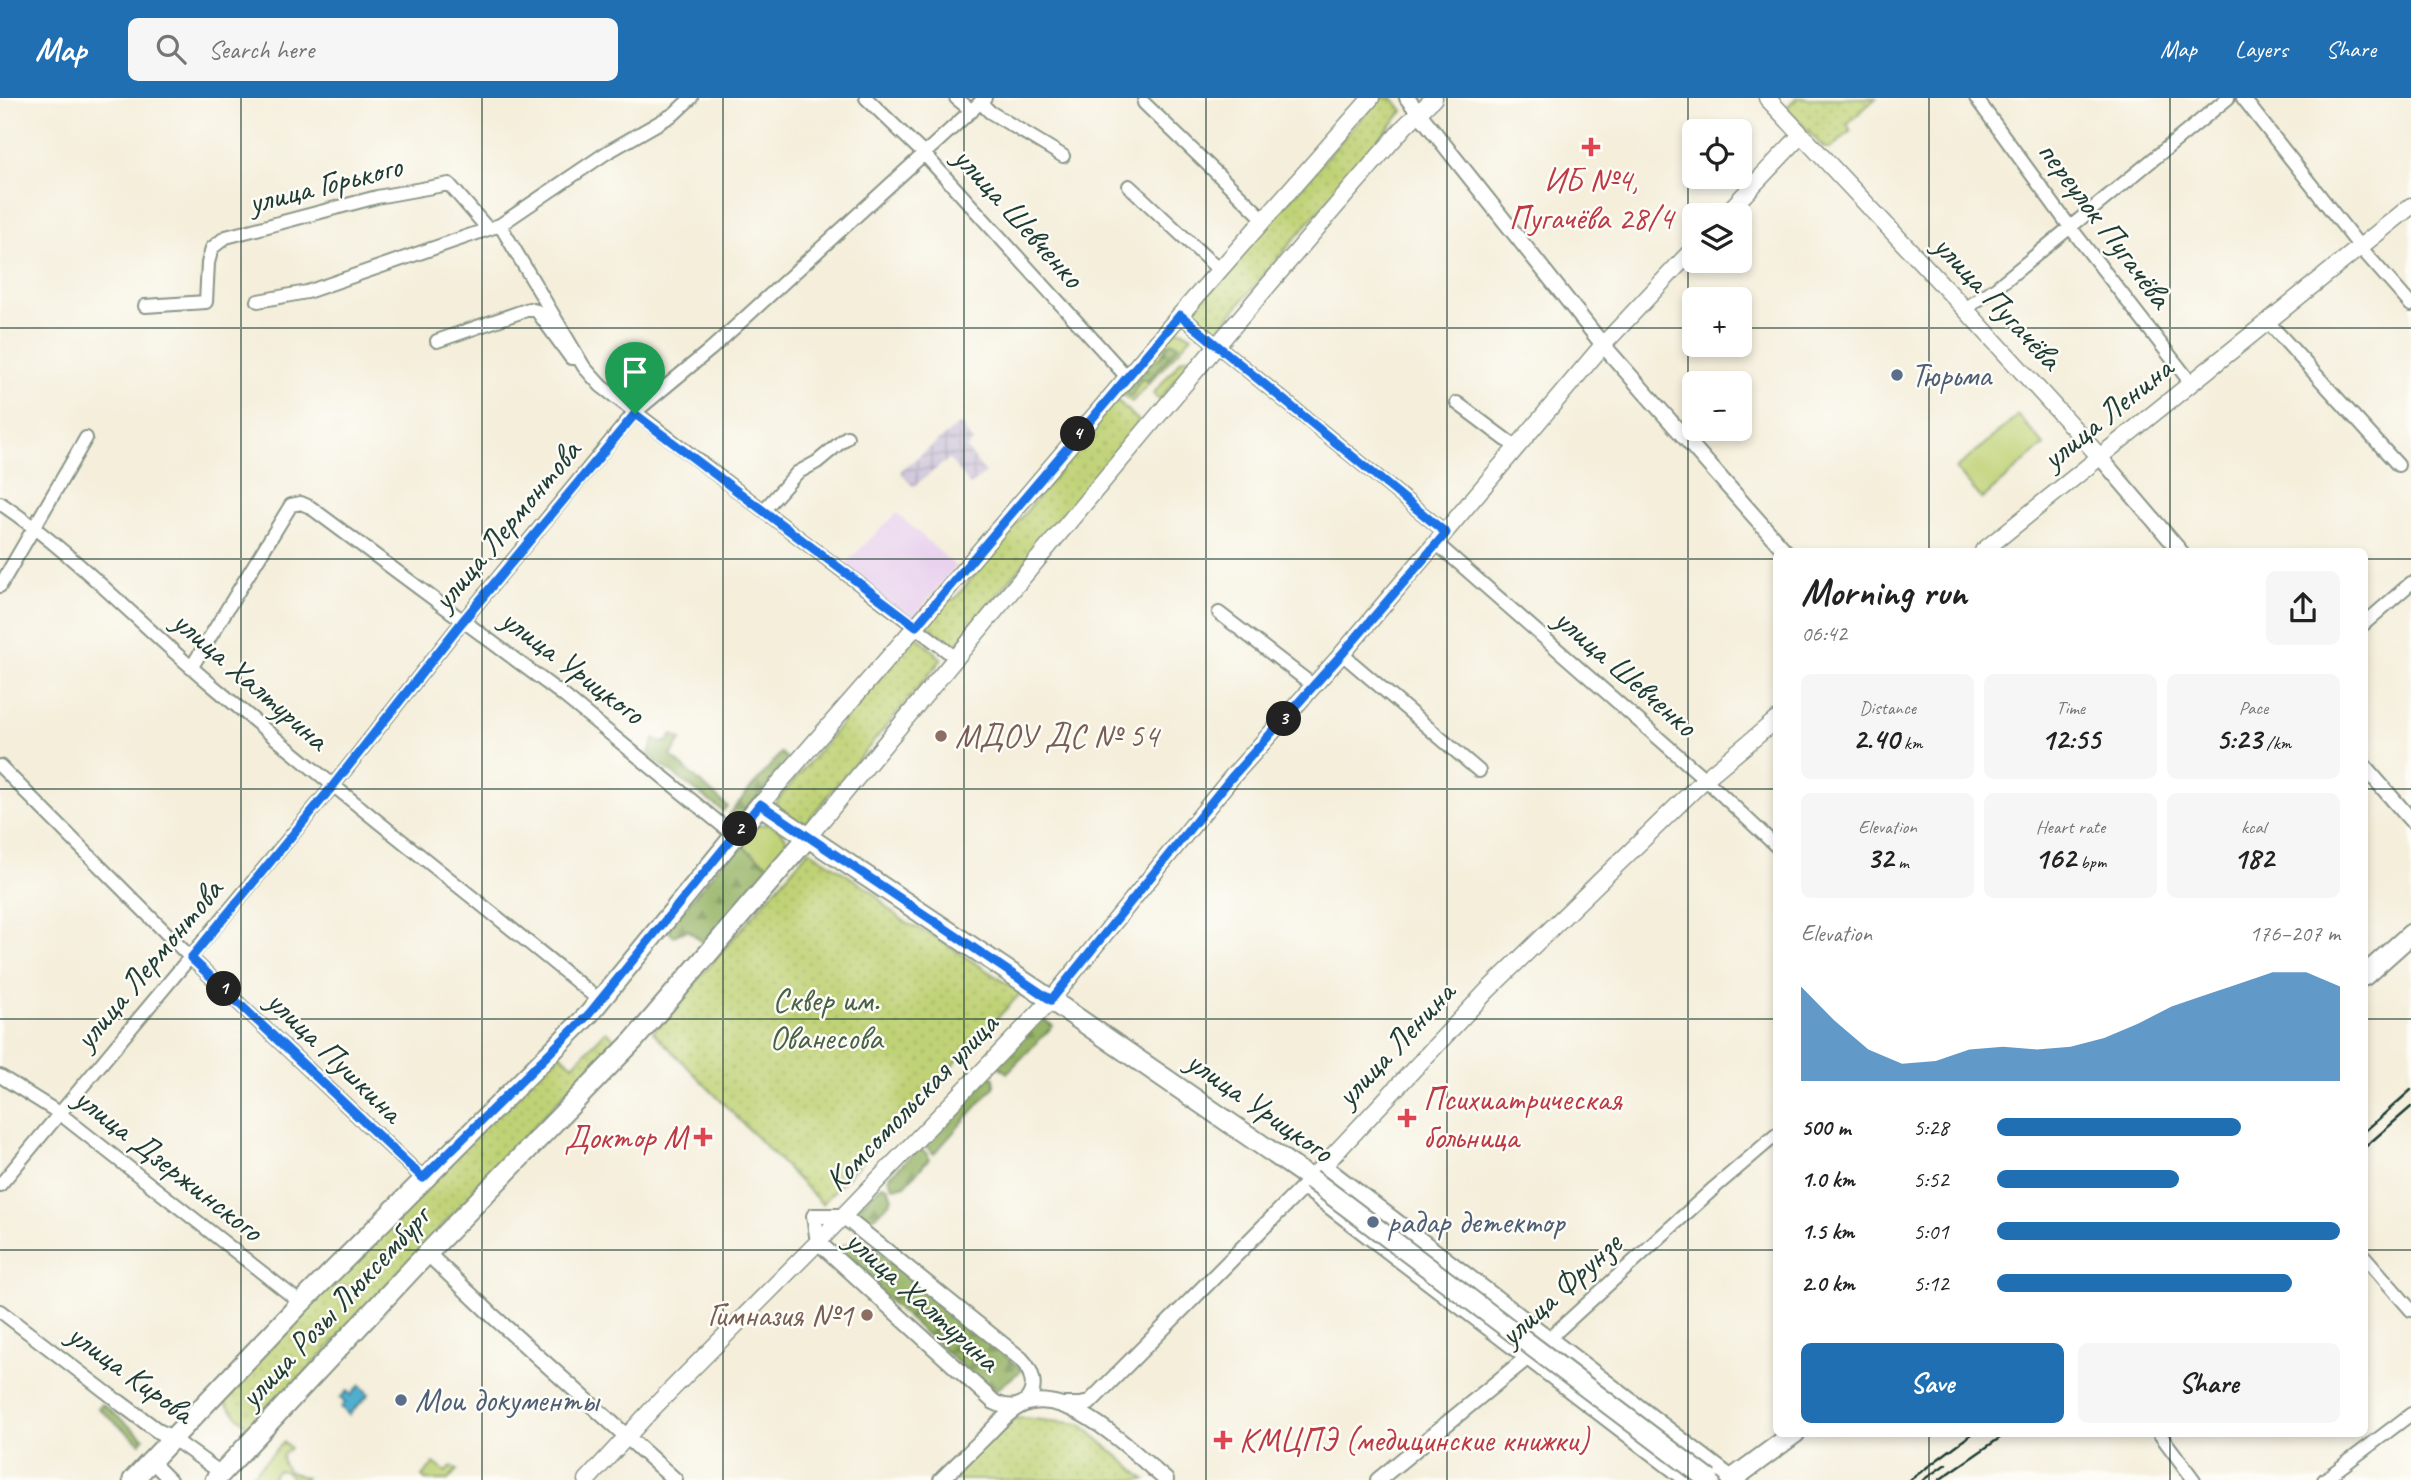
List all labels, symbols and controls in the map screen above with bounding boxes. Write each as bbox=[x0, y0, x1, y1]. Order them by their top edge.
search box bbox=[128, 18, 618, 81]
text: Map bbox=[35, 28, 86, 70]
icon: search bbox=[152, 30, 190, 68]
text: Search here bbox=[208, 33, 314, 66]
text: Map bbox=[2160, 34, 2197, 64]
text: Layers bbox=[2235, 34, 2288, 64]
text: Share bbox=[2326, 34, 2376, 64]
map controls bbox=[1682, 119, 1752, 441]
button: locate bbox=[1682, 119, 1752, 189]
street label: переулок Пугачёва bbox=[2028, 132, 2183, 318]
street label: улица Шевченко bbox=[943, 136, 1095, 298]
marker: ИБ №4, Пугачёва 28/4 bbox=[1581, 137, 1601, 157]
street label: улица Горького bbox=[242, 144, 407, 224]
place label: ИБ №4, Пугачёва 28/4 bbox=[1509, 159, 1676, 239]
button: layers bbox=[1682, 203, 1752, 273]
street label: улица Пугачёва bbox=[1923, 224, 2073, 381]
button: + bbox=[1682, 287, 1752, 357]
pin bbox=[605, 342, 665, 414]
street label: улица Ленина bbox=[2031, 346, 2183, 480]
icon: arrive bbox=[616, 353, 654, 391]
place label: Тюрьма bbox=[1911, 354, 1993, 396]
marker: Тюрьма bbox=[1889, 367, 1905, 383]
button: − bbox=[1682, 371, 1752, 441]
pin: 4 bbox=[1060, 416, 1096, 452]
text: 4 bbox=[1073, 421, 1082, 445]
street label: улица Лермонтова bbox=[421, 429, 591, 621]
text: Morning run bbox=[1801, 569, 1967, 616]
button: share bbox=[2266, 571, 2340, 645]
street label: улица Урицкого bbox=[491, 597, 654, 735]
street label: улица Шевченко bbox=[1544, 597, 1707, 747]
street label: улица Халтурина bbox=[162, 599, 340, 761]
text: 06:42 bbox=[1801, 619, 1847, 648]
text: Distance bbox=[1859, 696, 1916, 720]
text: Time bbox=[2056, 696, 2085, 720]
text: Pace bbox=[2239, 696, 2268, 720]
pin: 3 bbox=[1266, 702, 1302, 736]
text: 3 bbox=[1279, 706, 1288, 730]
place label: МДОУ ДС № 54 bbox=[955, 715, 1161, 757]
text: 2.40 bbox=[1853, 720, 1899, 758]
text: 12:55 bbox=[2041, 720, 2100, 758]
text: 5:23 bbox=[2216, 720, 2262, 758]
marker: МДОУ ДС № 54 bbox=[933, 728, 949, 744]
text: km bbox=[1899, 731, 1922, 755]
text: /km bbox=[2262, 731, 2291, 755]
pin: 2 bbox=[722, 812, 758, 846]
text: Elevation bbox=[1858, 815, 1917, 839]
text: Heart rate bbox=[2036, 815, 2105, 839]
text: kcal bbox=[2241, 815, 2266, 839]
text: 2 bbox=[735, 816, 744, 840]
text: 32 bbox=[1866, 839, 1893, 877]
text: 162 bbox=[2035, 839, 2076, 877]
text: 182 bbox=[2233, 839, 2274, 877]
text: m bbox=[1893, 850, 1909, 874]
text: bpm bbox=[2076, 850, 2106, 874]
street label: улица Лермонтова bbox=[63, 868, 233, 1060]
text: Elevation bbox=[1801, 919, 1872, 948]
text: 176–207 m bbox=[2249, 919, 2340, 948]
street label: улица Ленина bbox=[1325, 971, 1466, 1117]
pin: 1 bbox=[206, 972, 242, 1006]
text: 1 bbox=[219, 976, 228, 1000]
street label: улица Пушкина bbox=[256, 979, 414, 1133]
park label: Сквер им. Ованесова bbox=[769, 979, 885, 1059]
street label: Комсомольская улица bbox=[815, 1003, 1008, 1200]
street label: улица Урицкого bbox=[1177, 1039, 1343, 1173]
street label: улица Дзержинского bbox=[64, 1076, 274, 1252]
place label: Психиатрическая больница bbox=[1423, 1078, 1623, 1158]
marker: Психиатрическая больница bbox=[1397, 1108, 1417, 1128]
text: 500 m bbox=[1801, 1113, 1850, 1142]
text: 5:28 bbox=[1913, 1113, 1949, 1142]
place label: Доктор М bbox=[564, 1116, 690, 1158]
marker: Доктор М bbox=[693, 1127, 713, 1147]
text: 1.0 km bbox=[1801, 1165, 1855, 1194]
text: 5:52 bbox=[1913, 1165, 1949, 1194]
street label: улица Розы Люксембург bbox=[228, 1194, 441, 1418]
place label: радар детектор bbox=[1387, 1201, 1567, 1243]
marker: радар детектор bbox=[1365, 1214, 1381, 1230]
text: 1.5 km bbox=[1801, 1217, 1854, 1246]
text: 5:01 bbox=[1913, 1217, 1949, 1246]
street label: улица Халтурина bbox=[835, 1218, 1011, 1382]
street label: улица Фрунзе bbox=[1488, 1221, 1632, 1357]
text: 2.0 km bbox=[1801, 1269, 1855, 1298]
text: 5:12 bbox=[1913, 1269, 1949, 1298]
place label: Гимназия №1 bbox=[708, 1294, 855, 1336]
marker: Гимназия №1 bbox=[859, 1307, 875, 1323]
street label: улица Кирова bbox=[58, 1312, 204, 1434]
button: Save bbox=[1801, 1343, 2064, 1423]
button: Share bbox=[2078, 1343, 2340, 1423]
place label: Мои документы bbox=[415, 1379, 601, 1421]
marker: Мои документы bbox=[393, 1392, 409, 1408]
place label: КМЦПЭ (медицинские книжки) bbox=[1239, 1419, 1591, 1461]
marker: КМЦПЭ (медицинские книжки) bbox=[1213, 1430, 1233, 1450]

